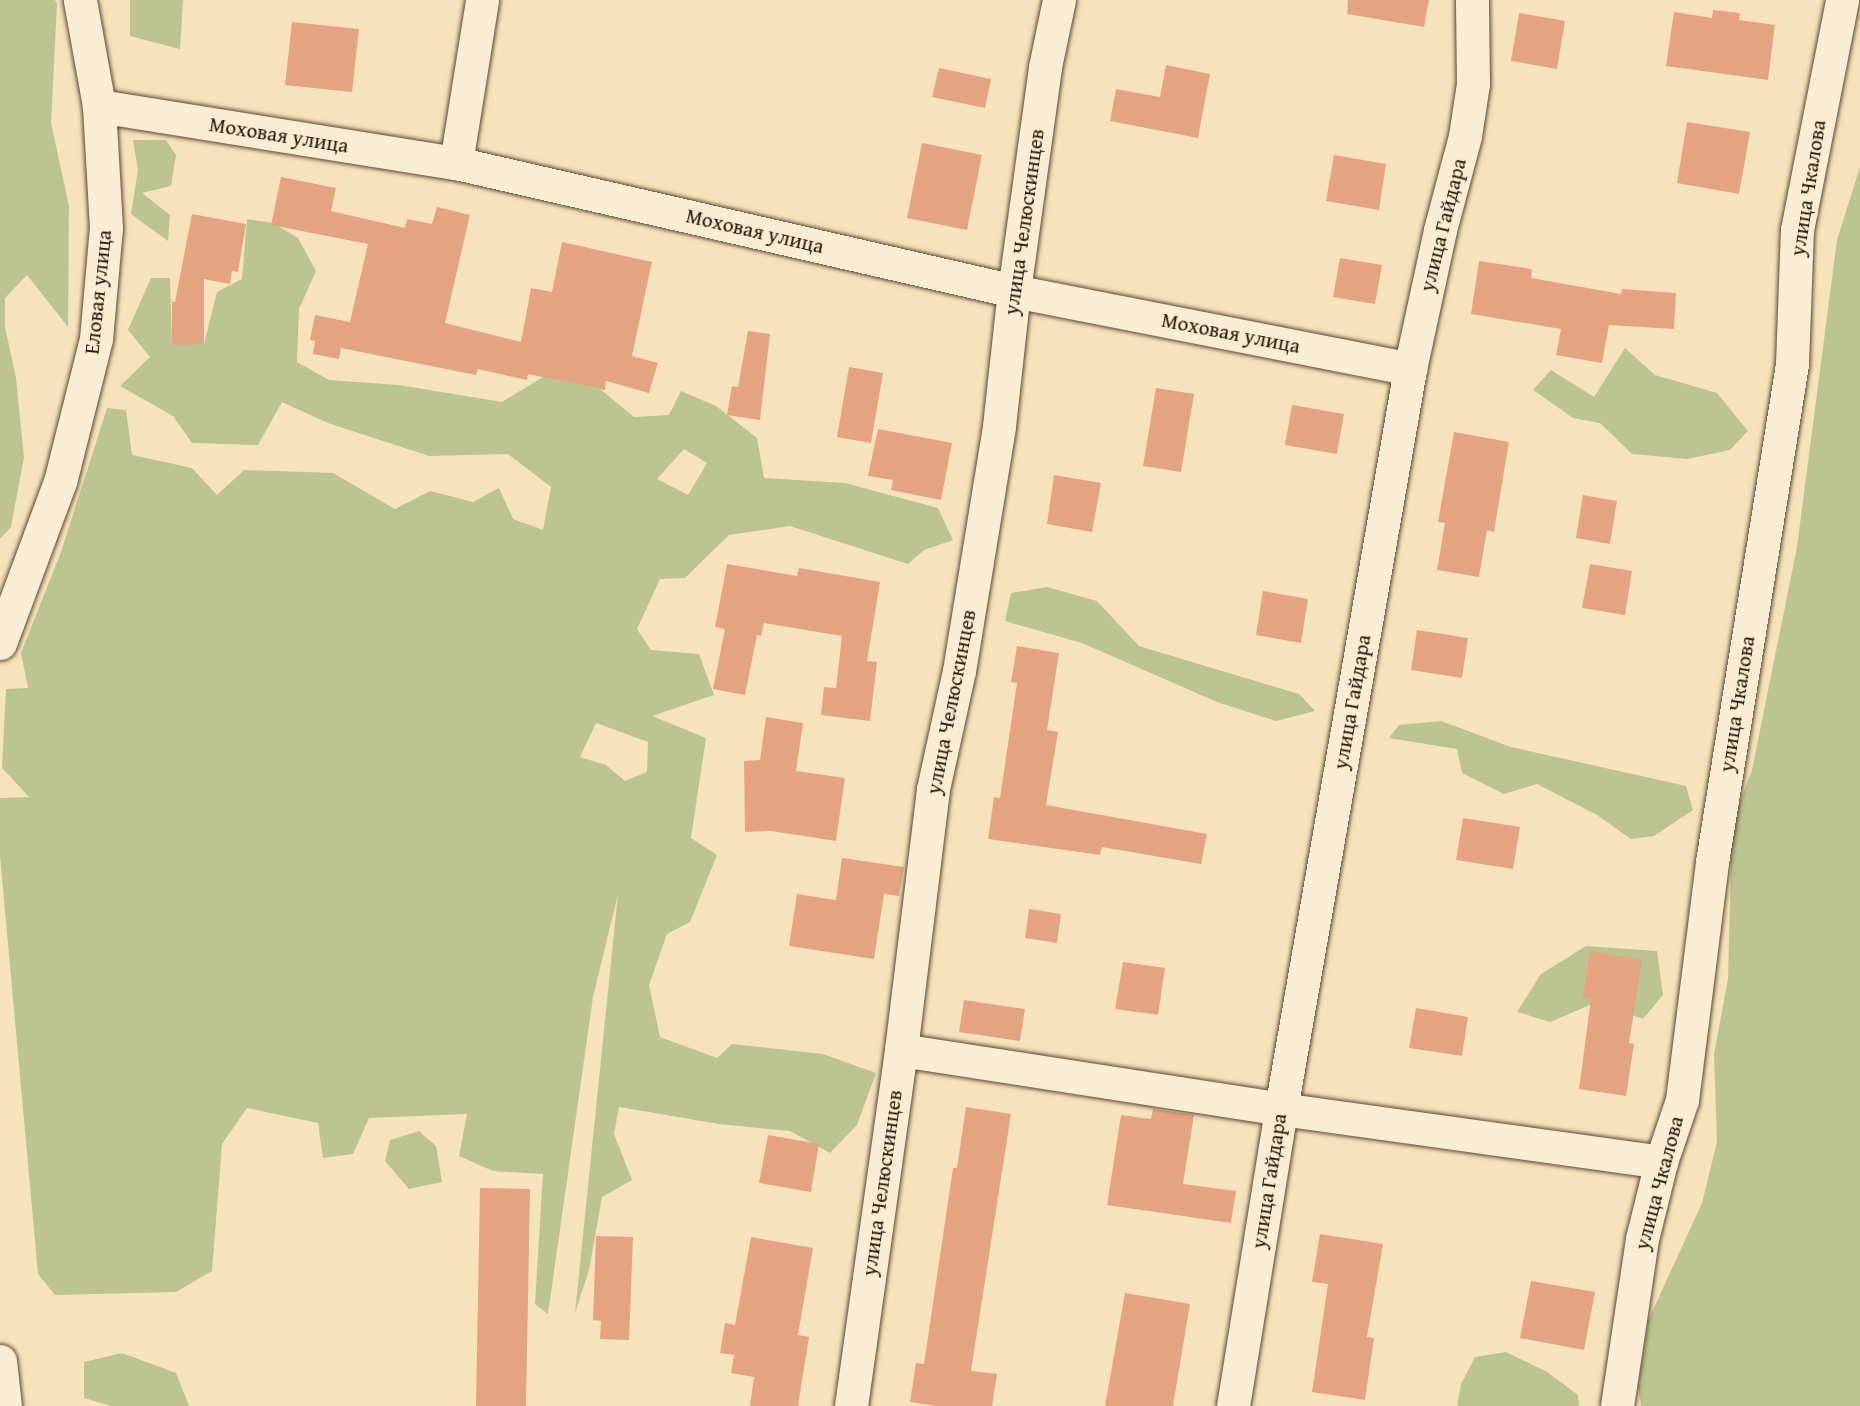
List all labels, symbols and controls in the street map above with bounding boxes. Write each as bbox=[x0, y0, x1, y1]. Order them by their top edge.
street label: Моховая улица bbox=[207, 112, 351, 158]
street label: улица Чкалова bbox=[1785, 118, 1831, 258]
street label: улица Челюскинцев bbox=[998, 127, 1050, 317]
street label: улица Гайдара bbox=[1414, 156, 1472, 294]
street label: Моховая улица bbox=[684, 203, 826, 259]
street label: Еловая улица bbox=[79, 228, 117, 356]
street label: Моховая улица bbox=[1159, 307, 1303, 359]
street label: улица Челюскинцев bbox=[921, 607, 981, 797]
street label: улица Гайдара bbox=[1328, 632, 1376, 772]
street label: улица Чкалова bbox=[1714, 634, 1760, 774]
street label: улица Челюскинцев bbox=[856, 1088, 908, 1278]
street label: улица Гайдара bbox=[1246, 1112, 1292, 1250]
street label: улица Чкалова bbox=[1629, 1113, 1689, 1253]

